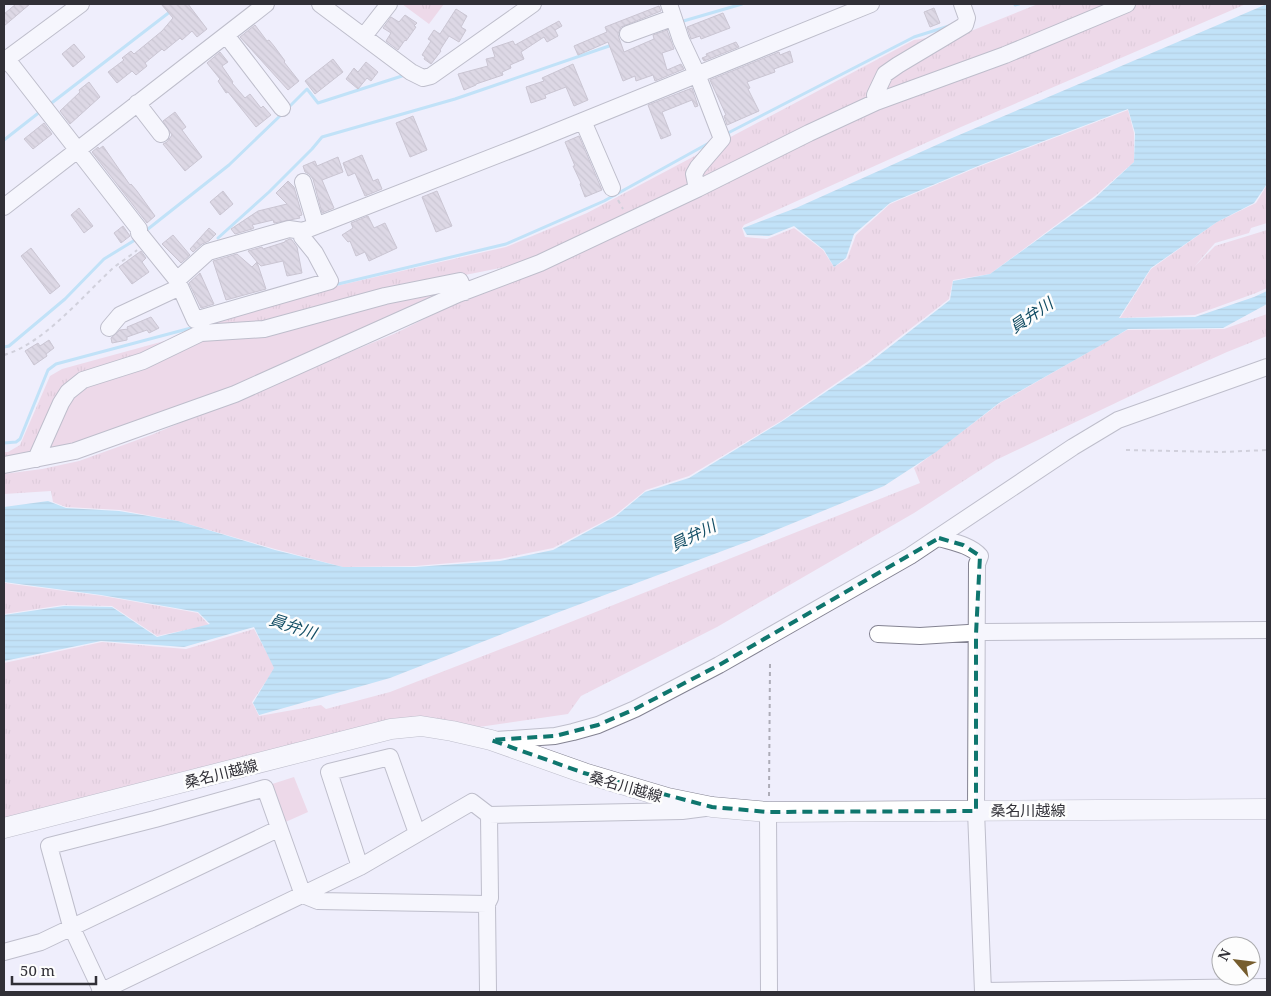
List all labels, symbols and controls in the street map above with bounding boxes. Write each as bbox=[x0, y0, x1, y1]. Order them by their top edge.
water label: 員弁川 bbox=[1005, 291, 1059, 338]
water label: 員弁川 bbox=[667, 514, 721, 555]
water label: 員弁川 bbox=[267, 608, 321, 644]
street label: 桑名川越線 bbox=[182, 754, 260, 792]
street label: 桑名川越線 bbox=[587, 766, 665, 806]
street label: 桑名川越線 bbox=[990, 800, 1066, 820]
north arrow bbox=[1211, 936, 1261, 986]
text: N bbox=[1213, 945, 1235, 964]
scale bar bbox=[12, 954, 96, 986]
text: 50 m bbox=[20, 960, 55, 980]

